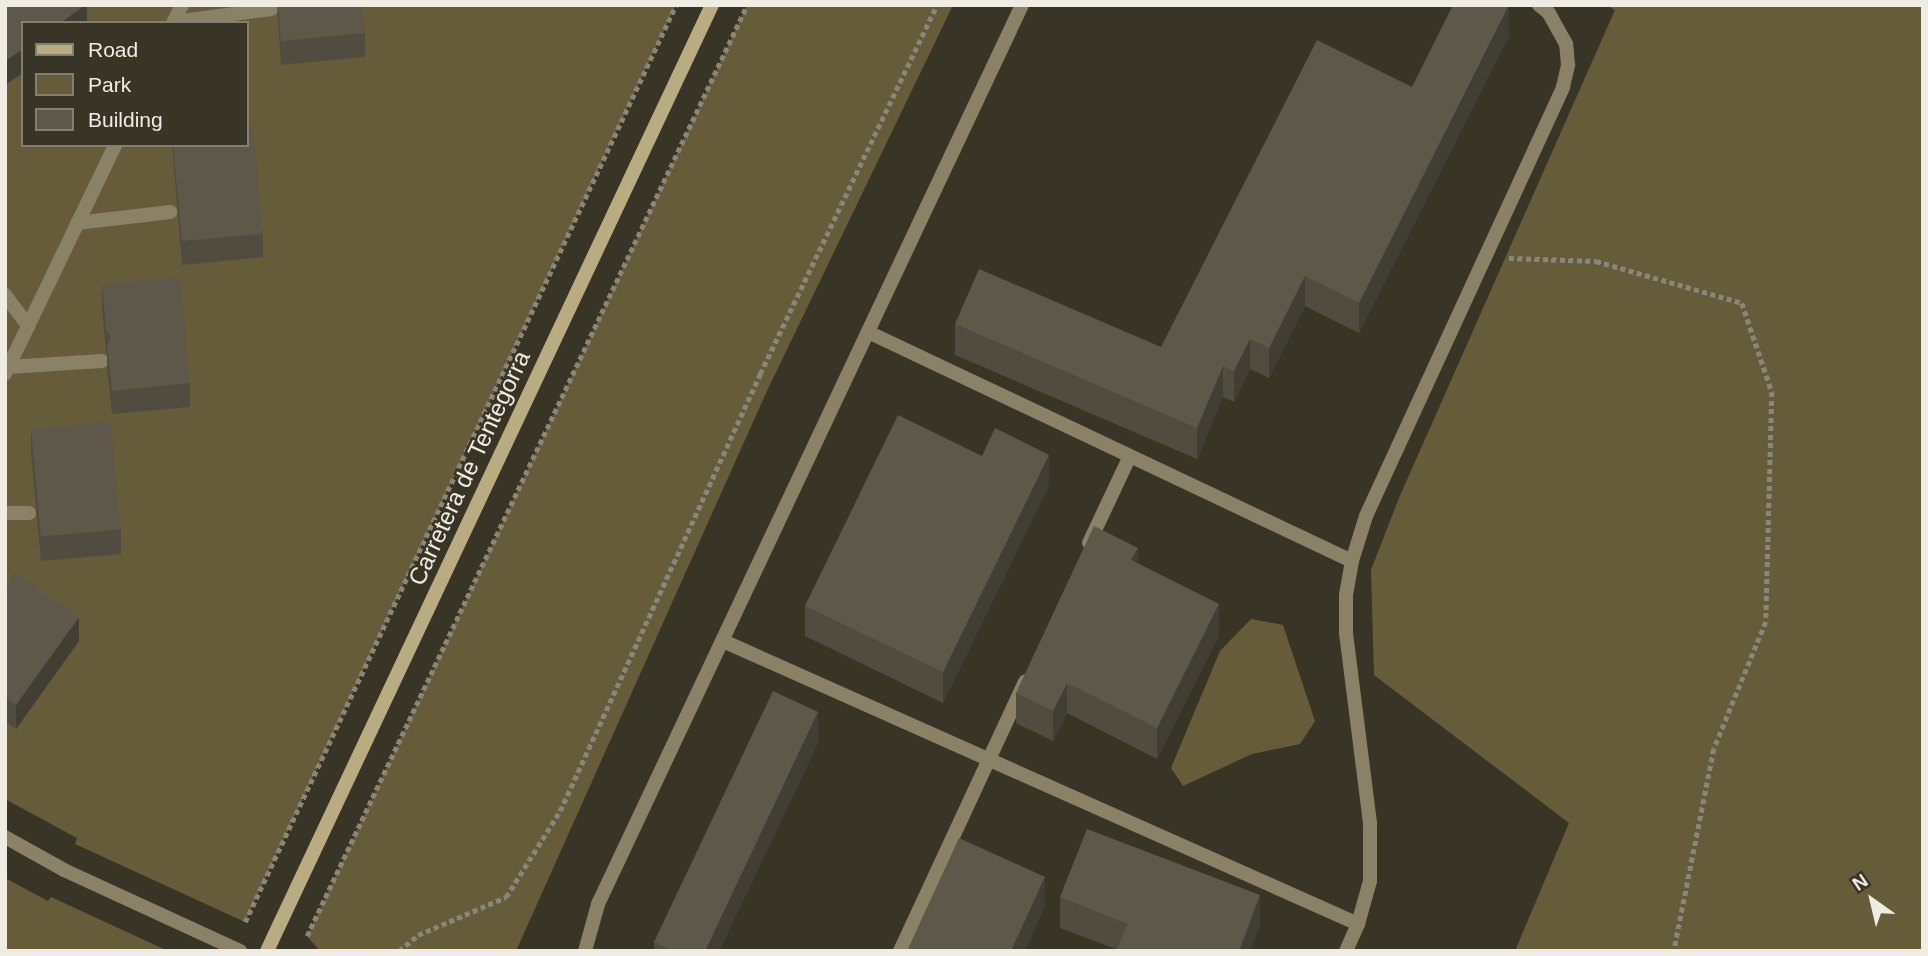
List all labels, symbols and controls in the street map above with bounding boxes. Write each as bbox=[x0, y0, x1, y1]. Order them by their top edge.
legend bbox=[21, 21, 248, 147]
text: Road bbox=[88, 38, 138, 61]
text: Park bbox=[88, 73, 131, 96]
text: Building bbox=[88, 108, 163, 131]
street label: Carretera de Tentegorra bbox=[402, 346, 536, 590]
north arrow bbox=[1837, 865, 1907, 935]
text: N bbox=[1848, 870, 1872, 895]

